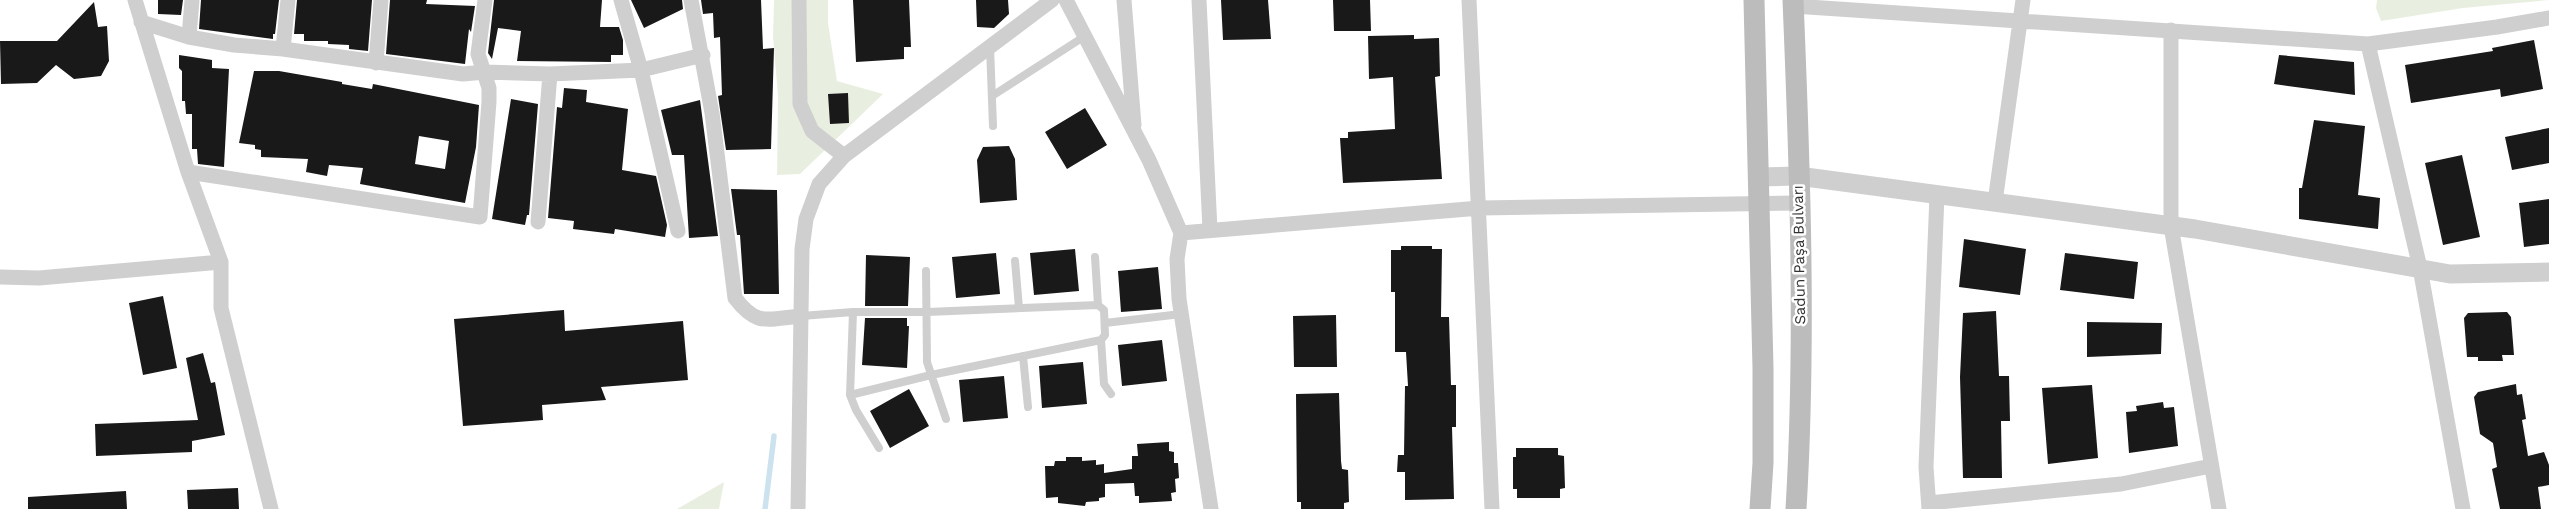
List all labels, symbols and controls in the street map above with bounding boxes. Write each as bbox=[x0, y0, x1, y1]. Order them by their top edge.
street label: Sadun Paşa Bulvarı bbox=[1789, 185, 1809, 325]

